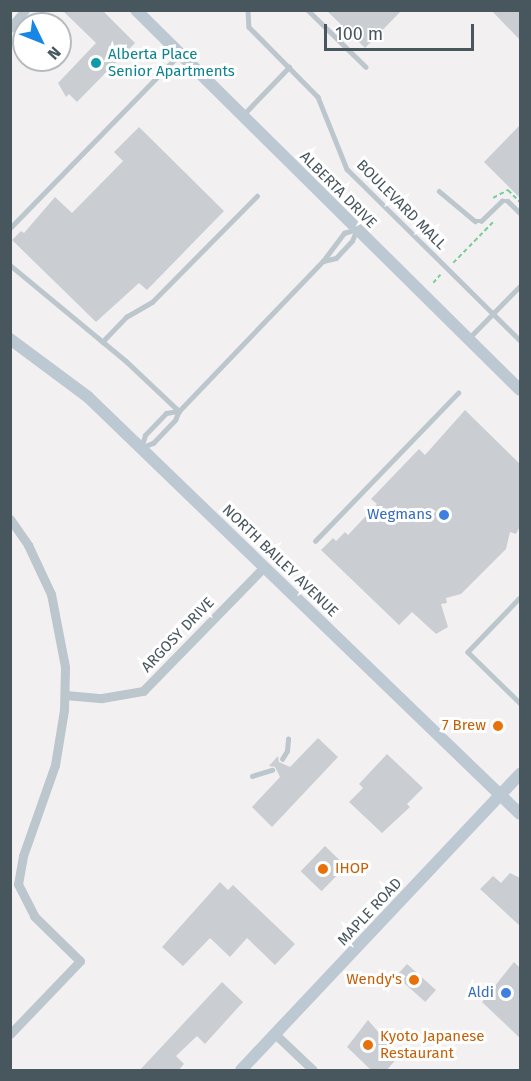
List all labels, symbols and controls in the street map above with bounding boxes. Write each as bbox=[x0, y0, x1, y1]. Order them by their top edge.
north arrow bbox=[12, 12, 72, 72]
scale bar bbox=[327, 12, 477, 50]
text: 100 m bbox=[335, 23, 383, 45]
text: N bbox=[44, 43, 65, 64]
place label: Alberta Place Senior Apartments bbox=[108, 45, 235, 80]
marker: Alberta Place Senior Apartments bbox=[89, 56, 103, 70]
street label: ALBERTA DRIVE bbox=[296, 148, 380, 232]
street label: BOULEVARD MALL bbox=[352, 156, 450, 254]
street label: NORTH BAILEY AVENUE bbox=[218, 501, 342, 621]
place label: Wegmans bbox=[367, 506, 432, 524]
marker: Wegmans bbox=[437, 508, 451, 522]
street label: ARGOSY DRIVE bbox=[138, 594, 218, 676]
place label: 7 Brew bbox=[442, 717, 486, 735]
marker: 7 Brew bbox=[491, 719, 505, 733]
place label: IHOP bbox=[335, 860, 369, 878]
marker: IHOP bbox=[316, 862, 330, 876]
street label: MAPLE ROAD bbox=[334, 874, 406, 950]
place label: Wendy's bbox=[346, 971, 402, 989]
marker: Wendy's bbox=[407, 973, 421, 987]
place label: Aldi bbox=[468, 984, 494, 1002]
marker: Aldi bbox=[499, 986, 513, 1000]
place label: Kyoto Japanese Restaurant bbox=[380, 1027, 485, 1062]
marker: Kyoto Japanese Restaurant bbox=[361, 1038, 375, 1052]

